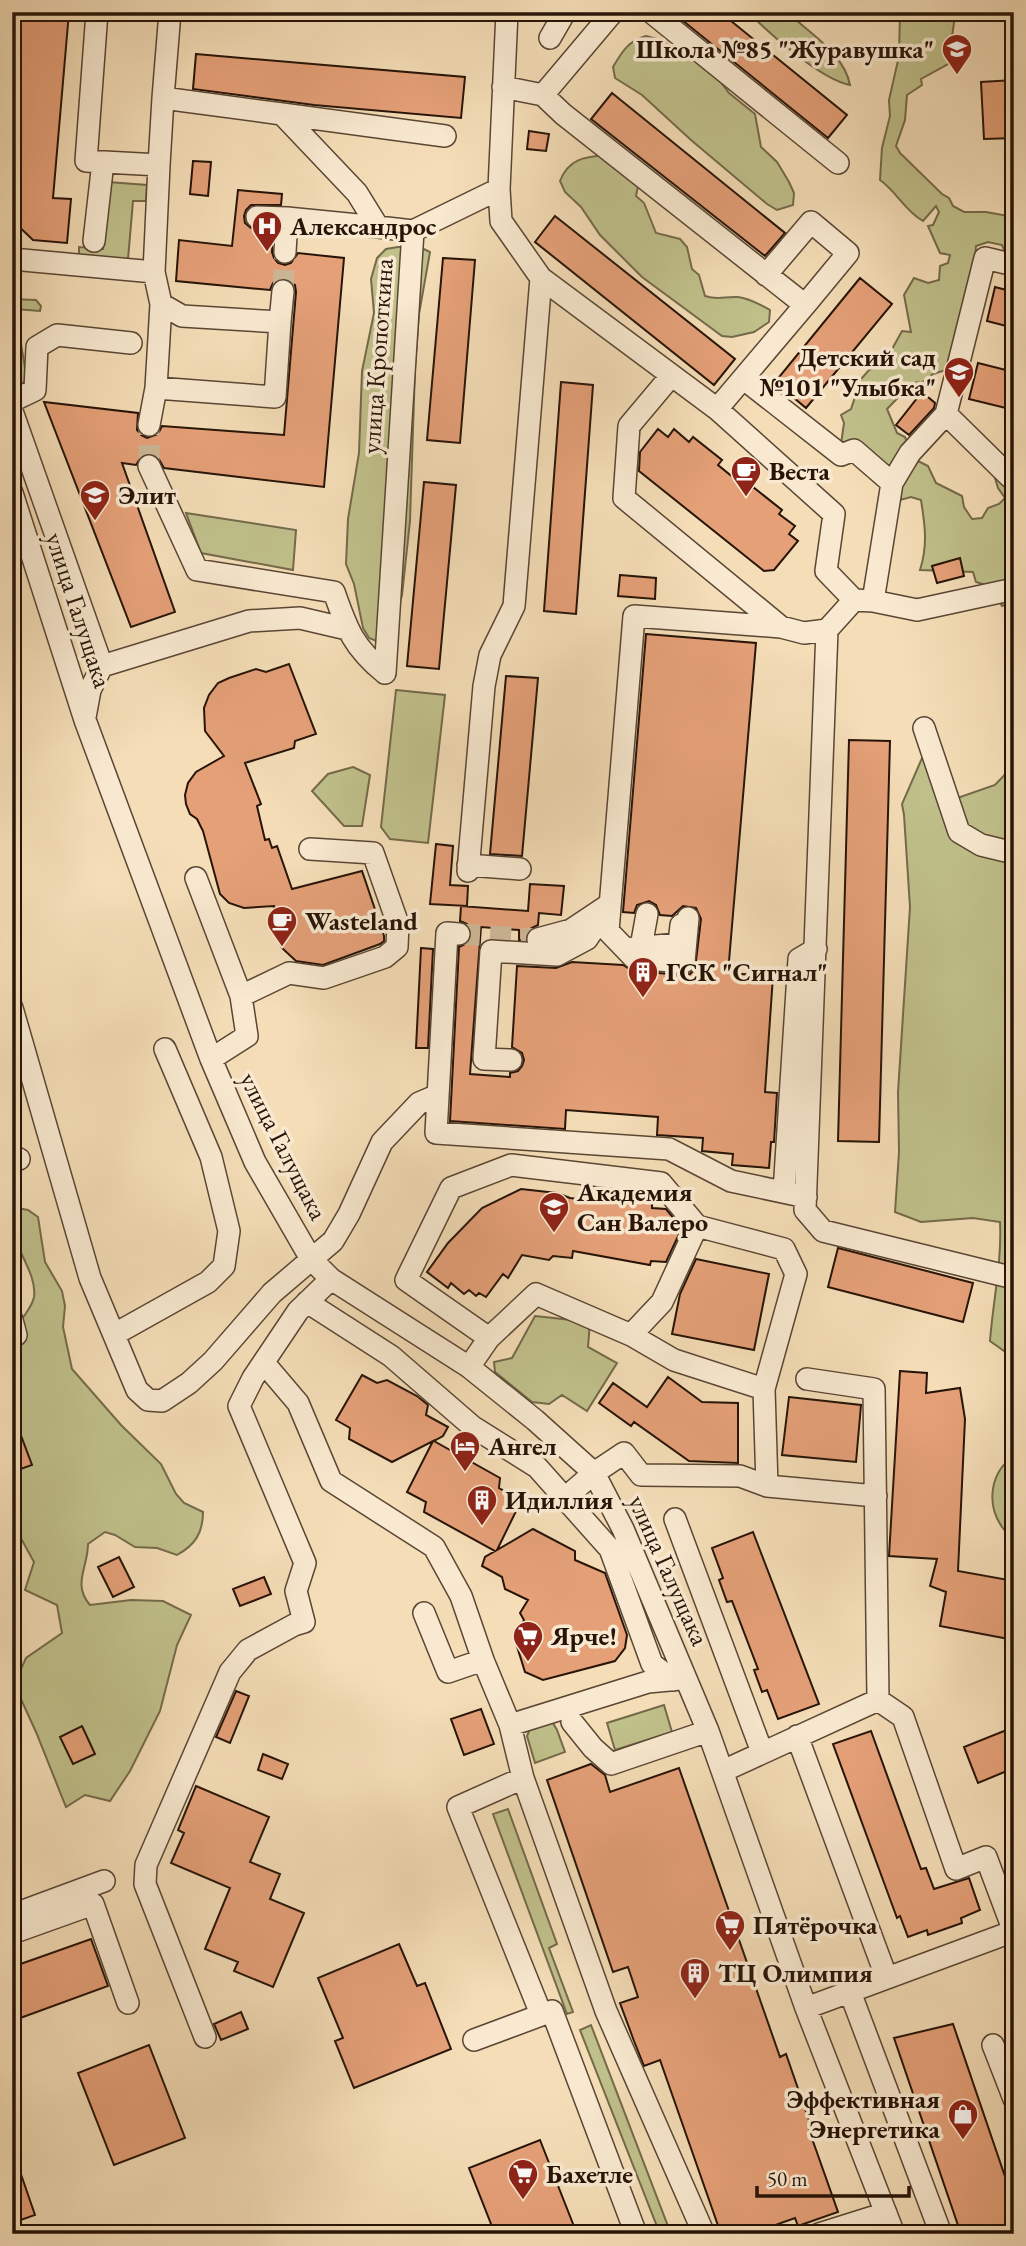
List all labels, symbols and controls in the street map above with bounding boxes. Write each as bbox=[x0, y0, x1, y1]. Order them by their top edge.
place label: Школа №85 "Журавушка" bbox=[636, 32, 934, 66]
school or university icon: Школа №85 "Журавушка" bbox=[940, 32, 974, 76]
hospital icon: Александрос bbox=[250, 209, 284, 253]
place label: Александрос bbox=[289, 209, 437, 243]
street label: улица Кропоткина bbox=[353, 256, 401, 455]
place label: Детский сад №101 "Улыбка" bbox=[759, 340, 936, 404]
school or university icon: Детский сад №101 "Улыбка" bbox=[942, 355, 976, 399]
cafe icon: Веста bbox=[729, 454, 763, 498]
place label: Веста bbox=[769, 454, 830, 488]
school or university icon: Элит bbox=[78, 478, 112, 522]
place label: Элит bbox=[118, 478, 176, 512]
street label: улица Галущака bbox=[38, 528, 120, 693]
cafe icon: Wasteland bbox=[265, 904, 299, 948]
place label: Wasteland bbox=[305, 904, 419, 938]
building icon: ГСК "Сигнал" bbox=[626, 955, 660, 999]
place label: ГСК "Сигнал" bbox=[666, 955, 828, 989]
street label: улица Галущака bbox=[232, 1066, 336, 1226]
place label: Академия Сан Валеро bbox=[576, 1175, 708, 1239]
school or university icon: Академия Сан Валеро bbox=[537, 1190, 571, 1234]
hotel icon: Ангел bbox=[448, 1429, 482, 1473]
place label: Ангел bbox=[487, 1429, 557, 1463]
building icon: Идиллия bbox=[465, 1483, 499, 1527]
place label: Идиллия bbox=[505, 1483, 614, 1517]
street label: улица Галущака bbox=[621, 1489, 718, 1651]
supermarket icon: Ярче! bbox=[511, 1619, 545, 1663]
place label: Ярче! bbox=[550, 1619, 617, 1653]
supermarket icon: Пятёрочка bbox=[713, 1908, 747, 1952]
place label: Пятёрочка bbox=[753, 1908, 878, 1942]
building icon: ТЦ Олимпия bbox=[678, 1956, 712, 2000]
place label: ТЦ Олимпия bbox=[718, 1956, 873, 1990]
place label: Эффективная Энергетика bbox=[786, 2082, 941, 2146]
shop icon: Эффективная Энергетика bbox=[946, 2097, 980, 2141]
scale bar bbox=[757, 2155, 909, 2199]
supermarket icon: Бахетле bbox=[506, 2157, 540, 2201]
place label: Бахетле bbox=[546, 2157, 633, 2191]
text: 50 m bbox=[767, 2165, 808, 2192]

